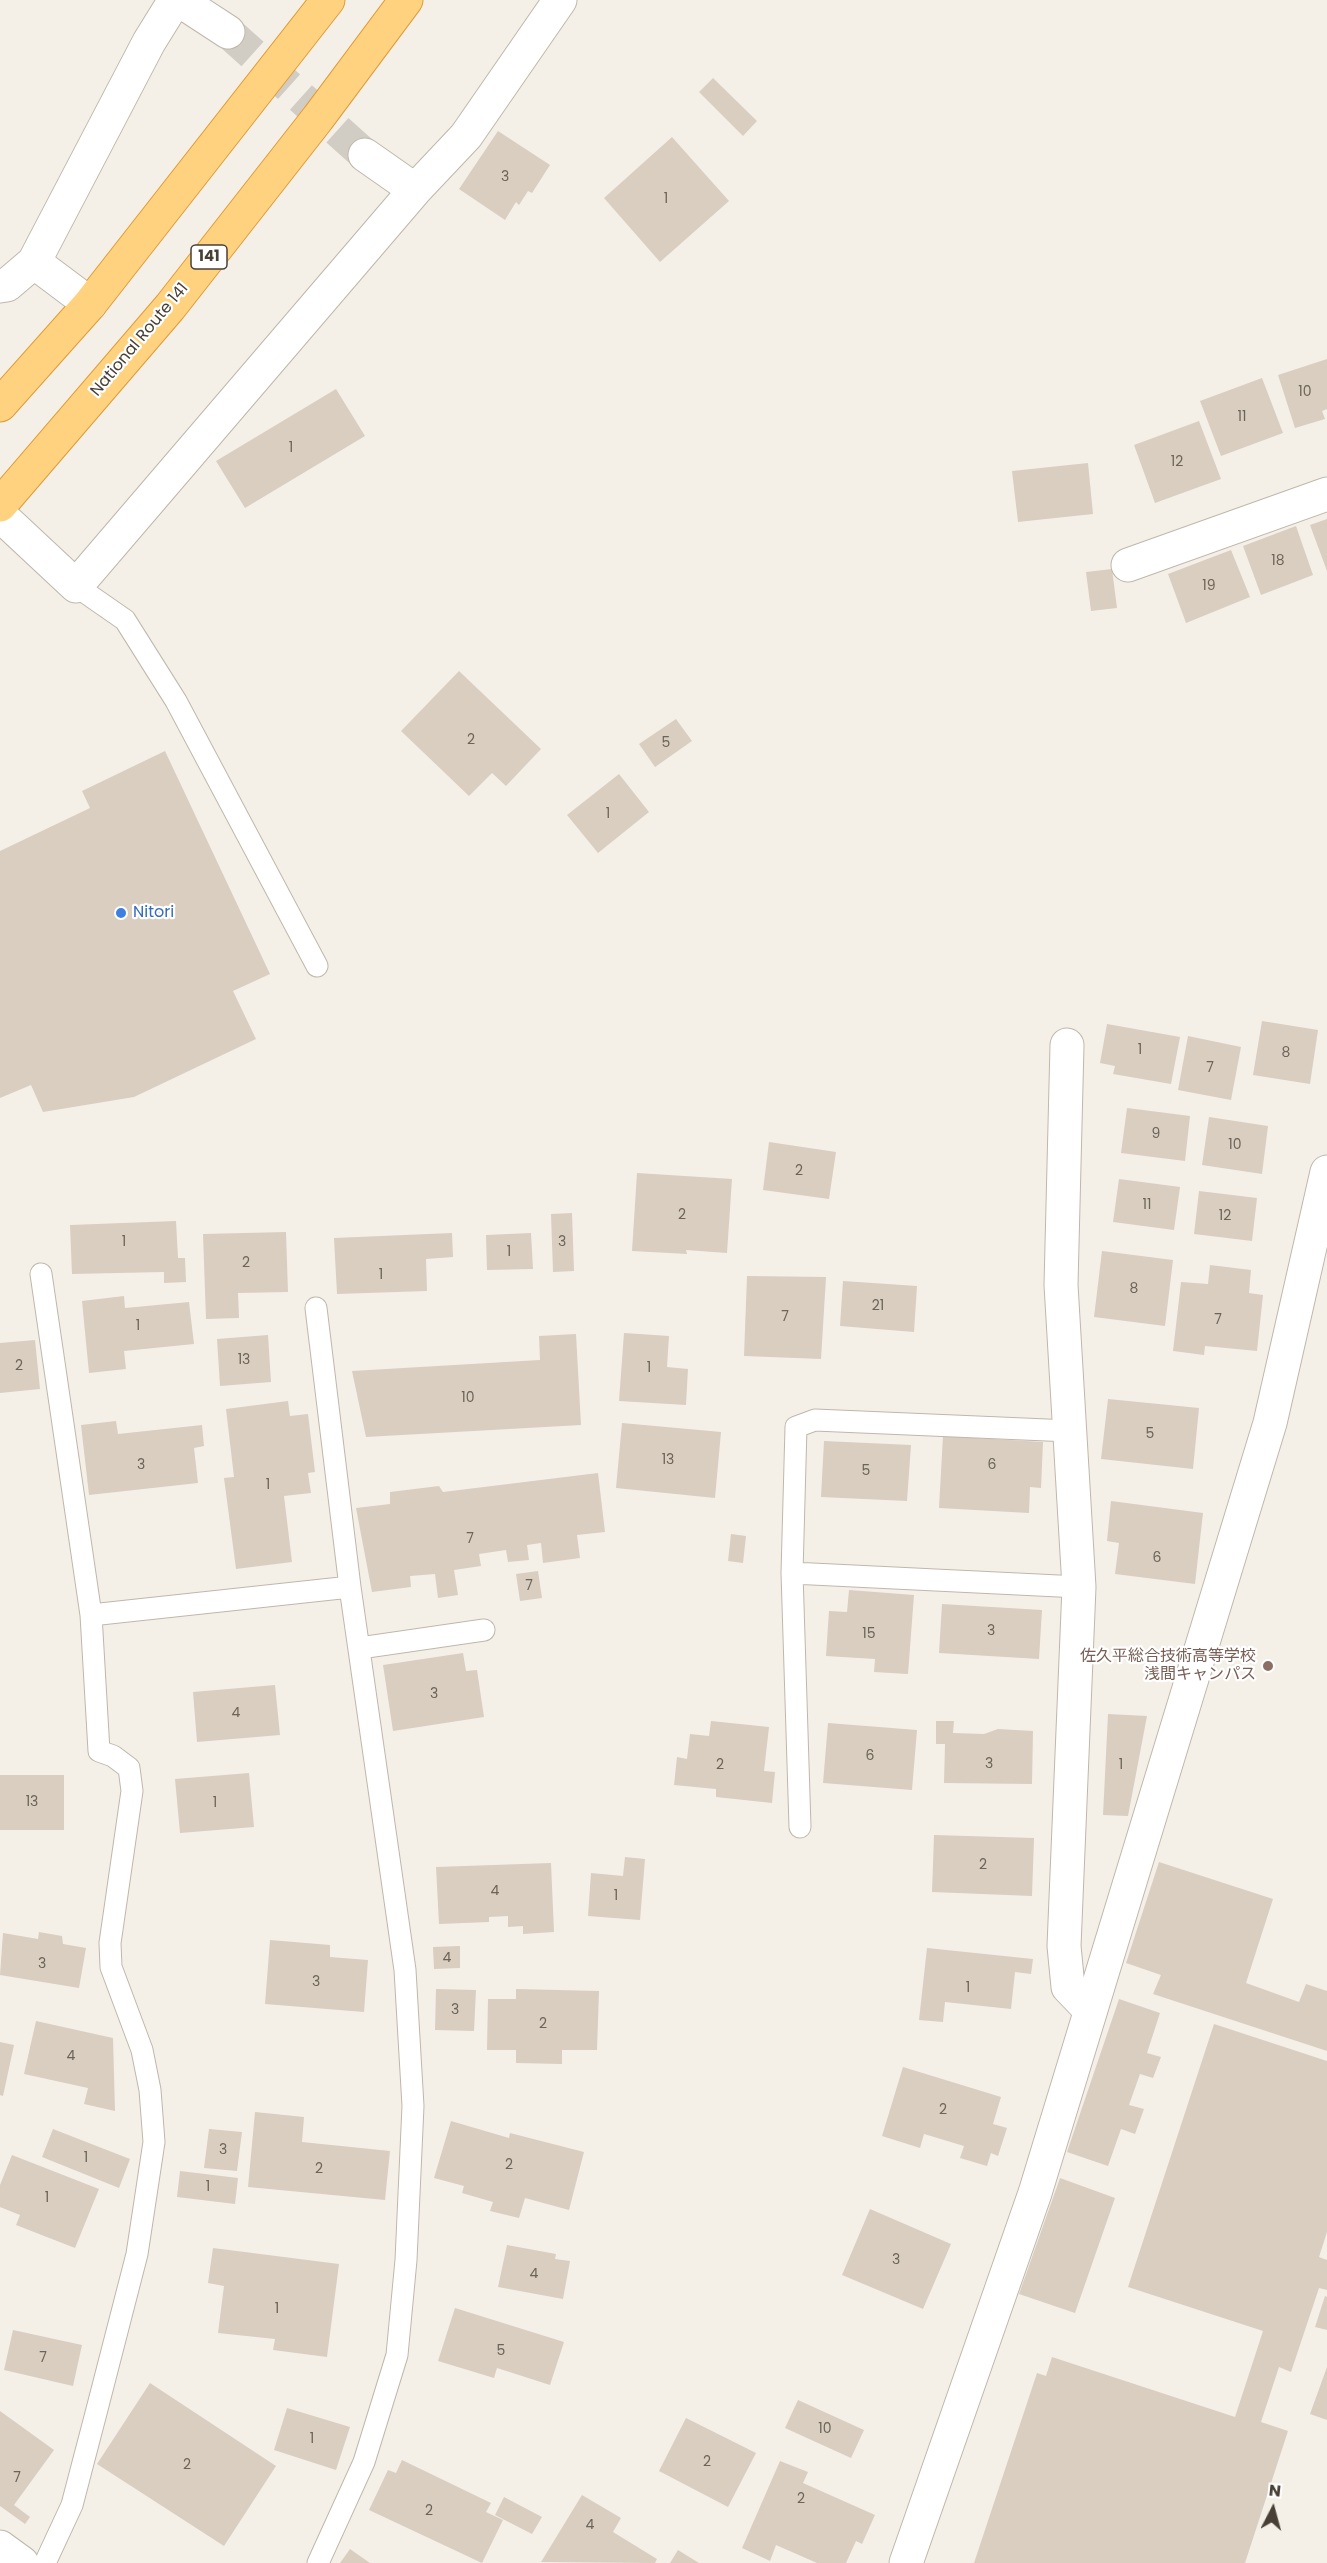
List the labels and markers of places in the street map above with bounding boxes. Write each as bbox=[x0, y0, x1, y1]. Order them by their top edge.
place label: Nitori bbox=[133, 903, 174, 923]
marker: Nitori bbox=[114, 906, 128, 920]
place label: 佐久平総合技術高等学校 浅間キャンパス bbox=[1080, 1647, 1256, 1685]
marker: 佐久平総合技術高等学校 浅間キャンパス bbox=[1261, 1659, 1275, 1673]

